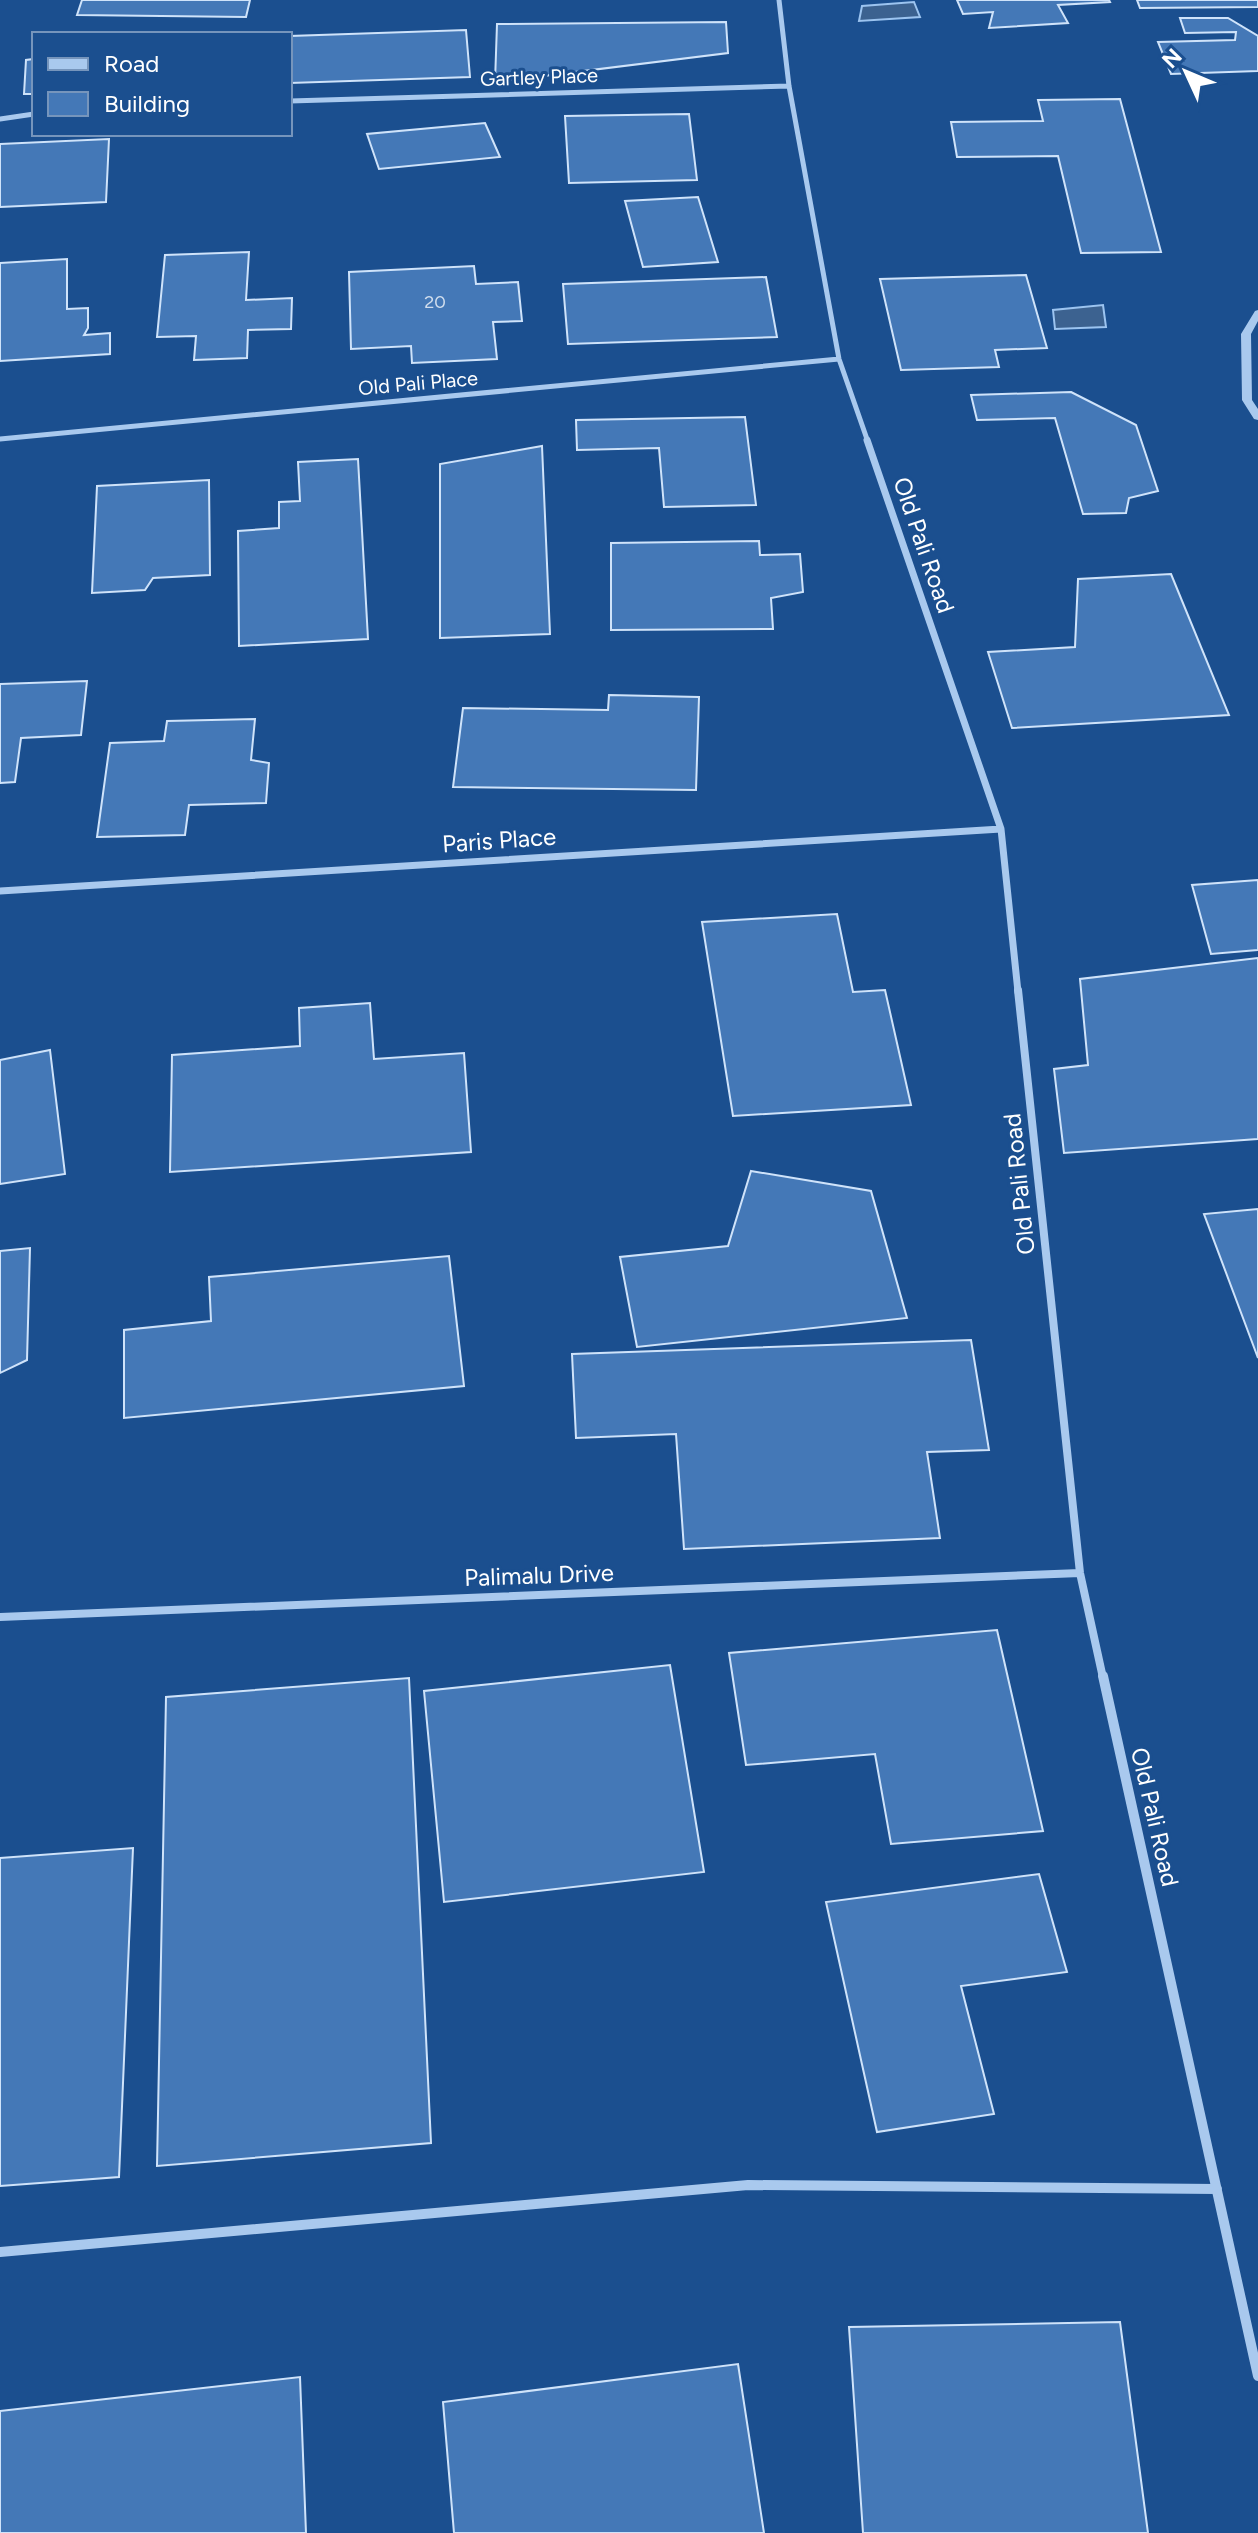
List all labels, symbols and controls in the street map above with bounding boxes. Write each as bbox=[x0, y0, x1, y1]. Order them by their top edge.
legend bbox=[32, 32, 292, 136]
north arrow bbox=[1146, 32, 1226, 112]
text: N bbox=[1156, 43, 1188, 74]
text: Road bbox=[104, 49, 159, 78]
street label: Gartley Place bbox=[480, 63, 599, 91]
text: Building bbox=[104, 89, 190, 118]
house number: 20 bbox=[424, 291, 446, 313]
street label: Old Pali Place bbox=[357, 366, 479, 400]
street label: Old Pali Road bbox=[887, 473, 961, 617]
street label: Paris Place bbox=[441, 822, 557, 858]
street label: Old Pali Road bbox=[997, 1112, 1041, 1256]
street label: Palimalu Drive bbox=[464, 1558, 614, 1592]
street label: Old Pali Road bbox=[1125, 1745, 1185, 1889]

